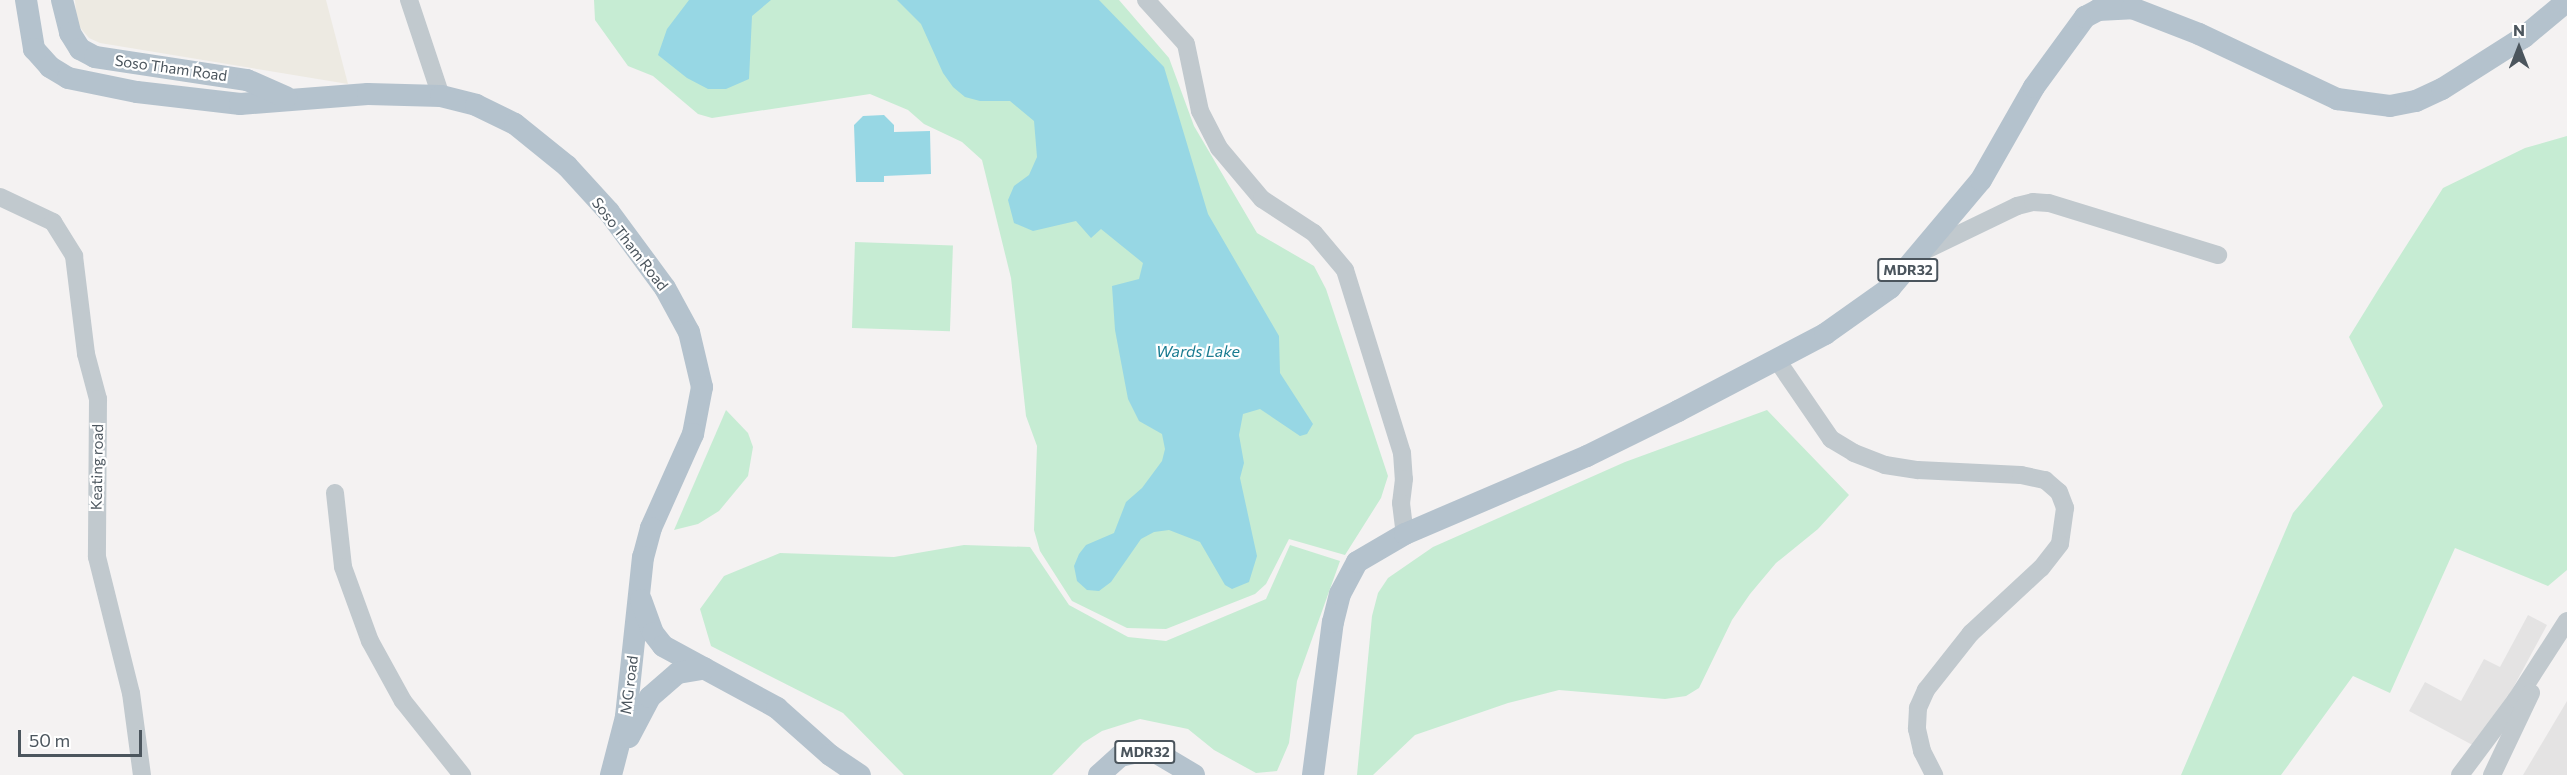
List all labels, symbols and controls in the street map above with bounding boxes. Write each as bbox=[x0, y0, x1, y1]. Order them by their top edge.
north arrow bbox=[2489, 18, 2549, 78]
text: N bbox=[2513, 20, 2525, 39]
street label: Soso Tham Road bbox=[114, 51, 228, 85]
street label: Soso Tham Road bbox=[588, 194, 672, 294]
road number: MDR32 bbox=[1876, 259, 1940, 281]
water label: Wards Lake bbox=[1156, 341, 1240, 361]
street label: Keating road bbox=[87, 424, 107, 510]
street label: MG road bbox=[616, 655, 642, 715]
scale bar bbox=[21, 718, 146, 756]
text: 50 m bbox=[29, 729, 70, 751]
road number: MDR32 bbox=[1114, 741, 1176, 763]

